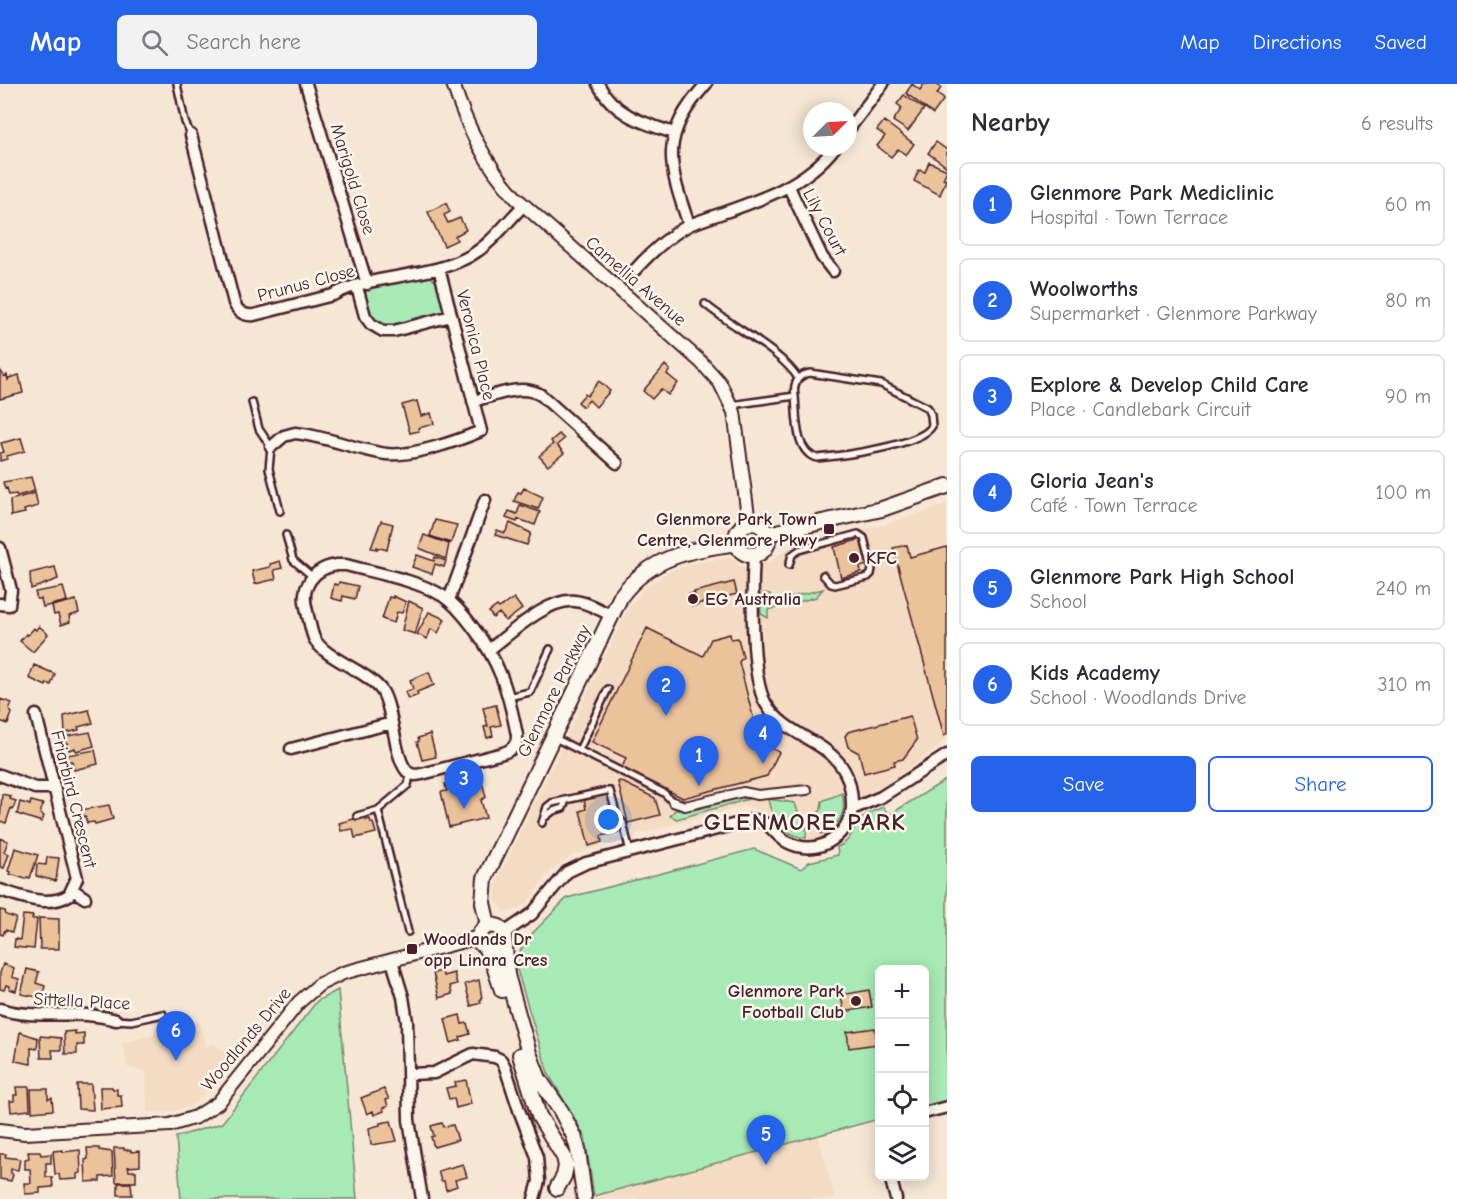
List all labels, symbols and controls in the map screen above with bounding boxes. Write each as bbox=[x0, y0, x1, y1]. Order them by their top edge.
search box bbox=[117, 15, 537, 69]
text: Map bbox=[30, 26, 81, 58]
icon: search bbox=[138, 26, 171, 59]
text: Search here bbox=[186, 29, 301, 55]
text: Map bbox=[1180, 30, 1220, 54]
text: Directions bbox=[1253, 30, 1342, 54]
text: Saved bbox=[1375, 30, 1427, 54]
north arrow bbox=[803, 102, 857, 156]
text: Nearby bbox=[971, 108, 1050, 138]
text: 6 results bbox=[1361, 112, 1433, 135]
street label: Marigold Close bbox=[326, 121, 379, 237]
text: Glenmore Park Mediclinic bbox=[1030, 180, 1274, 206]
street label: Lily Court bbox=[798, 185, 851, 260]
text: 1 bbox=[989, 193, 996, 216]
text: 60 m bbox=[1385, 193, 1431, 216]
text: Hospital · Town Terrace bbox=[1030, 206, 1228, 229]
street label: Camellia Avenue bbox=[581, 232, 690, 331]
street label: Prunus Close bbox=[255, 260, 357, 307]
text: Woolworths bbox=[1030, 276, 1138, 302]
street label: Veronica Place bbox=[452, 288, 499, 402]
text: 2 bbox=[988, 289, 997, 312]
text: 80 m bbox=[1385, 289, 1431, 312]
text: Supermarket · Glenmore Parkway bbox=[1030, 302, 1317, 325]
text: Explore & Develop Child Care bbox=[1030, 372, 1309, 398]
text: 3 bbox=[988, 385, 997, 408]
text: 90 m bbox=[1385, 385, 1431, 408]
text: Place · Candlebark Circuit bbox=[1030, 398, 1251, 421]
text: Gloria Jean's bbox=[1030, 468, 1154, 494]
text: 4 bbox=[988, 481, 997, 504]
text: 100 m bbox=[1376, 481, 1431, 504]
text: Café · Town Terrace bbox=[1030, 494, 1198, 517]
place label: Glenmore Park Town Centre, Glenmore Pkwy bbox=[637, 509, 818, 551]
marker: Glenmore Park Town Centre, Glenmore Pkwy bbox=[822, 522, 836, 536]
place label: KFC bbox=[866, 548, 897, 569]
marker: KFC bbox=[847, 551, 861, 565]
text: Glenmore Park High School bbox=[1030, 564, 1294, 590]
text: 5 bbox=[987, 577, 998, 600]
text: 240 m bbox=[1376, 577, 1431, 600]
place label: EG Australia bbox=[705, 589, 801, 610]
text: School bbox=[1030, 590, 1087, 613]
marker: EG Australia bbox=[686, 592, 700, 606]
street label: Glenmore Parkway bbox=[513, 621, 596, 761]
text: Kids Academy bbox=[1030, 660, 1160, 686]
pin: 2 bbox=[646, 666, 686, 716]
text: 6 bbox=[987, 673, 998, 696]
text: 310 m bbox=[1378, 673, 1431, 696]
text: School · Woodlands Drive bbox=[1030, 686, 1247, 709]
pin: 4 bbox=[744, 714, 783, 764]
street label: Friarbird Crescent bbox=[46, 728, 101, 871]
pin: 1 bbox=[680, 736, 718, 786]
button: Save bbox=[971, 756, 1196, 812]
button: Share bbox=[1208, 756, 1433, 812]
pin: 3 bbox=[444, 760, 484, 809]
your location bbox=[594, 805, 623, 834]
district label: GLENMORE PARK bbox=[704, 808, 906, 836]
place label: Woodlands Dr opp Linara Cres bbox=[424, 929, 548, 971]
marker: Woodlands Dr opp Linara Cres bbox=[405, 942, 419, 956]
map controls bbox=[875, 965, 929, 1181]
button: + bbox=[875, 965, 929, 1019]
place label: Glenmore Park Football Club bbox=[728, 981, 844, 1023]
street label: Woodlands Drive bbox=[197, 983, 296, 1095]
street label: Sittella Place bbox=[33, 988, 131, 1015]
marker: Glenmore Park Football Club bbox=[849, 994, 863, 1008]
pin: 6 bbox=[156, 1012, 195, 1061]
button: − bbox=[875, 1019, 929, 1073]
button: locate bbox=[875, 1073, 929, 1127]
pin: 5 bbox=[746, 1116, 786, 1165]
button: layers bbox=[875, 1127, 929, 1181]

